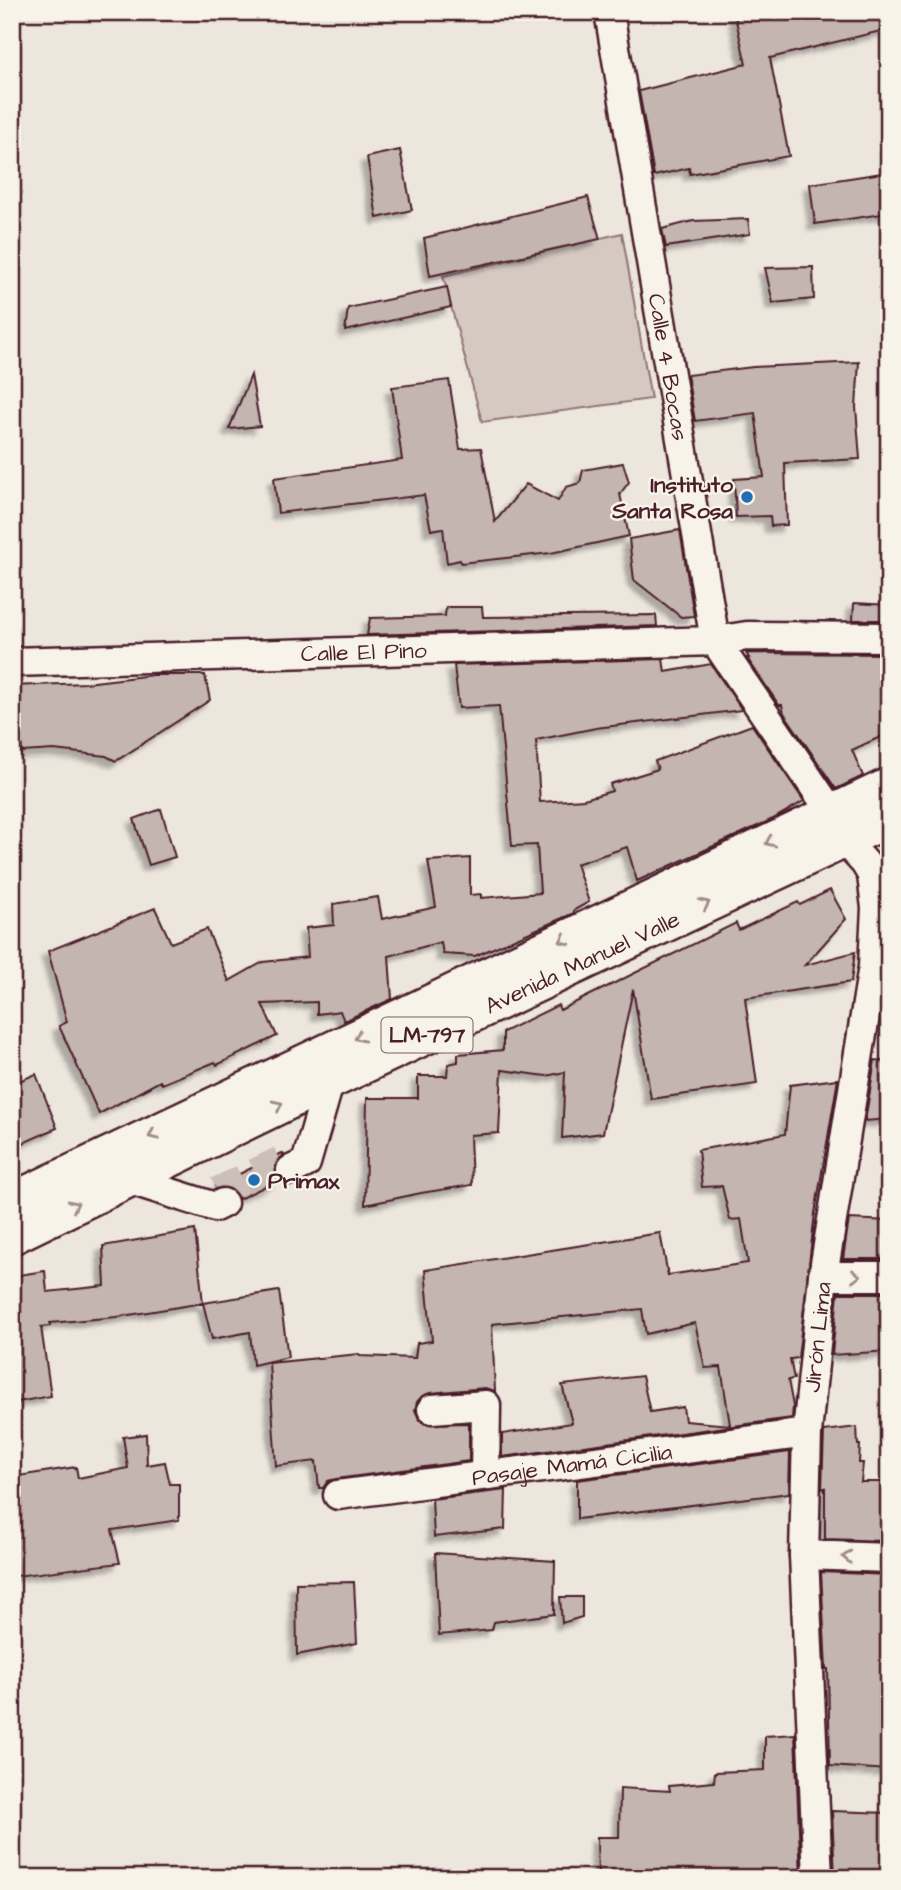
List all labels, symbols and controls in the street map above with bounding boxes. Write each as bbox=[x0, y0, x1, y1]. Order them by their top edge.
street label: Calle 4 Bocas bbox=[640, 291, 696, 443]
place label: Instituto Santa Rosa bbox=[611, 469, 733, 527]
marker: Instituto Santa Rosa bbox=[739, 489, 755, 505]
street label: Calle El Pino bbox=[300, 635, 427, 670]
one-way arrow bbox=[765, 834, 777, 848]
one-way arrow bbox=[698, 898, 710, 912]
street label: Avenida Manuel Valle bbox=[480, 903, 685, 1022]
one-way arrow bbox=[559, 931, 571, 945]
road number: LM-797 bbox=[382, 1018, 472, 1052]
one-way arrow bbox=[354, 1029, 366, 1043]
one-way arrow bbox=[271, 1100, 283, 1114]
one-way arrow bbox=[148, 1126, 160, 1140]
place label: Primax bbox=[268, 1165, 340, 1197]
marker: Primax bbox=[246, 1172, 262, 1188]
one-way arrow bbox=[67, 1200, 79, 1214]
one-way arrow bbox=[851, 1268, 862, 1284]
street label: Jirón Lima bbox=[796, 1280, 840, 1394]
street label: Pasaje Mamá Cicilia bbox=[470, 1436, 674, 1494]
one-way arrow bbox=[841, 1549, 852, 1564]

